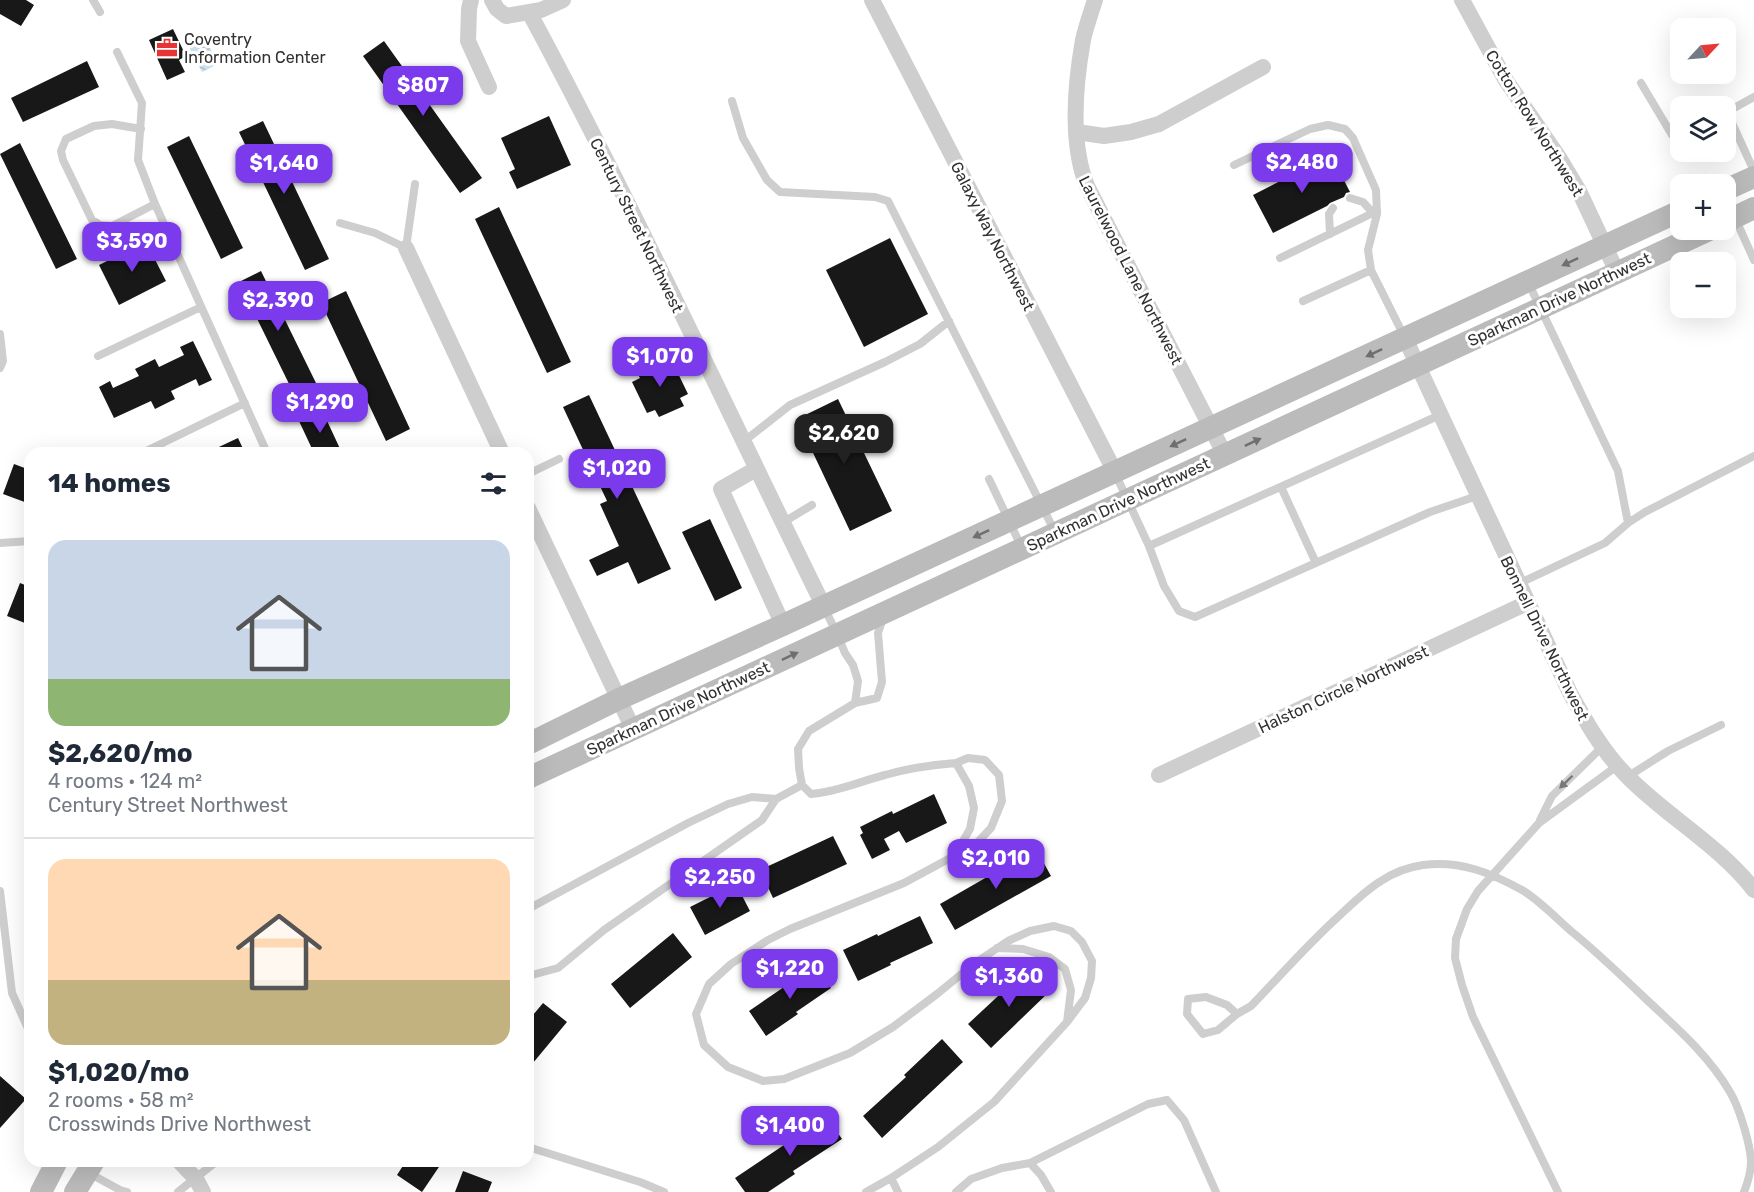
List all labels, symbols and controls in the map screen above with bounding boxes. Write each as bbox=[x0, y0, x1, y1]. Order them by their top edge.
north arrow bbox=[1670, 18, 1736, 84]
map controls bbox=[1670, 18, 1736, 318]
place label: Coventry Information Center bbox=[184, 30, 326, 67]
office icon: Coventry Information Center bbox=[155, 36, 179, 60]
street label: Cotton Row Northwest bbox=[1482, 47, 1587, 200]
pin: $807 bbox=[387, 66, 459, 117]
text: $807 bbox=[397, 73, 449, 97]
button: layers bbox=[1670, 96, 1736, 162]
street label: Century Street Northwest bbox=[586, 135, 687, 316]
pin: $2,480 bbox=[1253, 143, 1351, 194]
pin: $1,640 bbox=[235, 144, 333, 195]
text: $2,480 bbox=[1266, 150, 1338, 174]
text: $1,640 bbox=[249, 151, 319, 175]
street label: Galaxy Way Northwest bbox=[947, 158, 1038, 314]
street label: Laurelwood Lane Northwest bbox=[1075, 173, 1187, 368]
button: + bbox=[1670, 174, 1736, 240]
pin: $3,590 bbox=[83, 222, 181, 273]
text: $3,590 bbox=[96, 229, 168, 253]
street label: Sparkman Drive Northwest bbox=[1465, 249, 1654, 350]
button: − bbox=[1670, 252, 1736, 318]
one-way arrow bbox=[1561, 258, 1578, 267]
pin: $2,390 bbox=[229, 281, 327, 332]
text: $2,390 bbox=[242, 288, 314, 312]
pin: $1,070 bbox=[611, 337, 709, 388]
text: $1,070 bbox=[626, 344, 694, 368]
one-way arrow bbox=[1365, 348, 1382, 357]
pin: $1,290 bbox=[271, 383, 369, 434]
text: $1,290 bbox=[286, 390, 354, 414]
pin: $2,620 bbox=[795, 414, 893, 465]
text: $2,620 bbox=[808, 421, 880, 445]
one-way arrow bbox=[1245, 437, 1262, 446]
one-way arrow bbox=[1169, 439, 1186, 448]
pin: $1,020 bbox=[568, 449, 666, 500]
street label: Sparkman Drive Northwest bbox=[1024, 454, 1213, 555]
text: $1,020 bbox=[583, 456, 651, 480]
icon: filters bbox=[477, 467, 510, 500]
text: 14 homes bbox=[48, 468, 171, 499]
one-way arrow bbox=[973, 529, 990, 538]
street label: Bonnell Drive Northwest bbox=[1496, 553, 1593, 724]
icon: home bbox=[225, 579, 333, 687]
street label: Halston Circle Northwest bbox=[1255, 642, 1431, 737]
one-way arrow bbox=[782, 651, 799, 660]
street label: Sparkman Drive Northwest bbox=[584, 658, 773, 759]
text: $2,620/mo bbox=[48, 738, 193, 769]
text: 4 rooms · 124 m² bbox=[48, 769, 202, 793]
one-way arrow bbox=[1559, 775, 1574, 789]
text: Century Street Northwest bbox=[48, 793, 288, 817]
pin: $2,010 bbox=[947, 839, 1045, 890]
text: $2,010 bbox=[962, 846, 1030, 870]
pin: $2,250 bbox=[671, 858, 769, 909]
text: $2,250 bbox=[684, 865, 756, 889]
icon: home bbox=[225, 898, 333, 1006]
pin: $1,220 bbox=[741, 949, 839, 1000]
text: $1,220 bbox=[756, 956, 824, 980]
pin: $1,360 bbox=[960, 957, 1058, 1008]
text: $1,360 bbox=[975, 964, 1043, 988]
text: $1,020/mo bbox=[48, 1057, 189, 1088]
text: 2 rooms · 58 m² bbox=[48, 1088, 194, 1112]
pin: $1,400 bbox=[741, 1106, 839, 1157]
text: Crosswinds Drive Northwest bbox=[48, 1112, 311, 1136]
text: $1,400 bbox=[755, 1113, 825, 1137]

